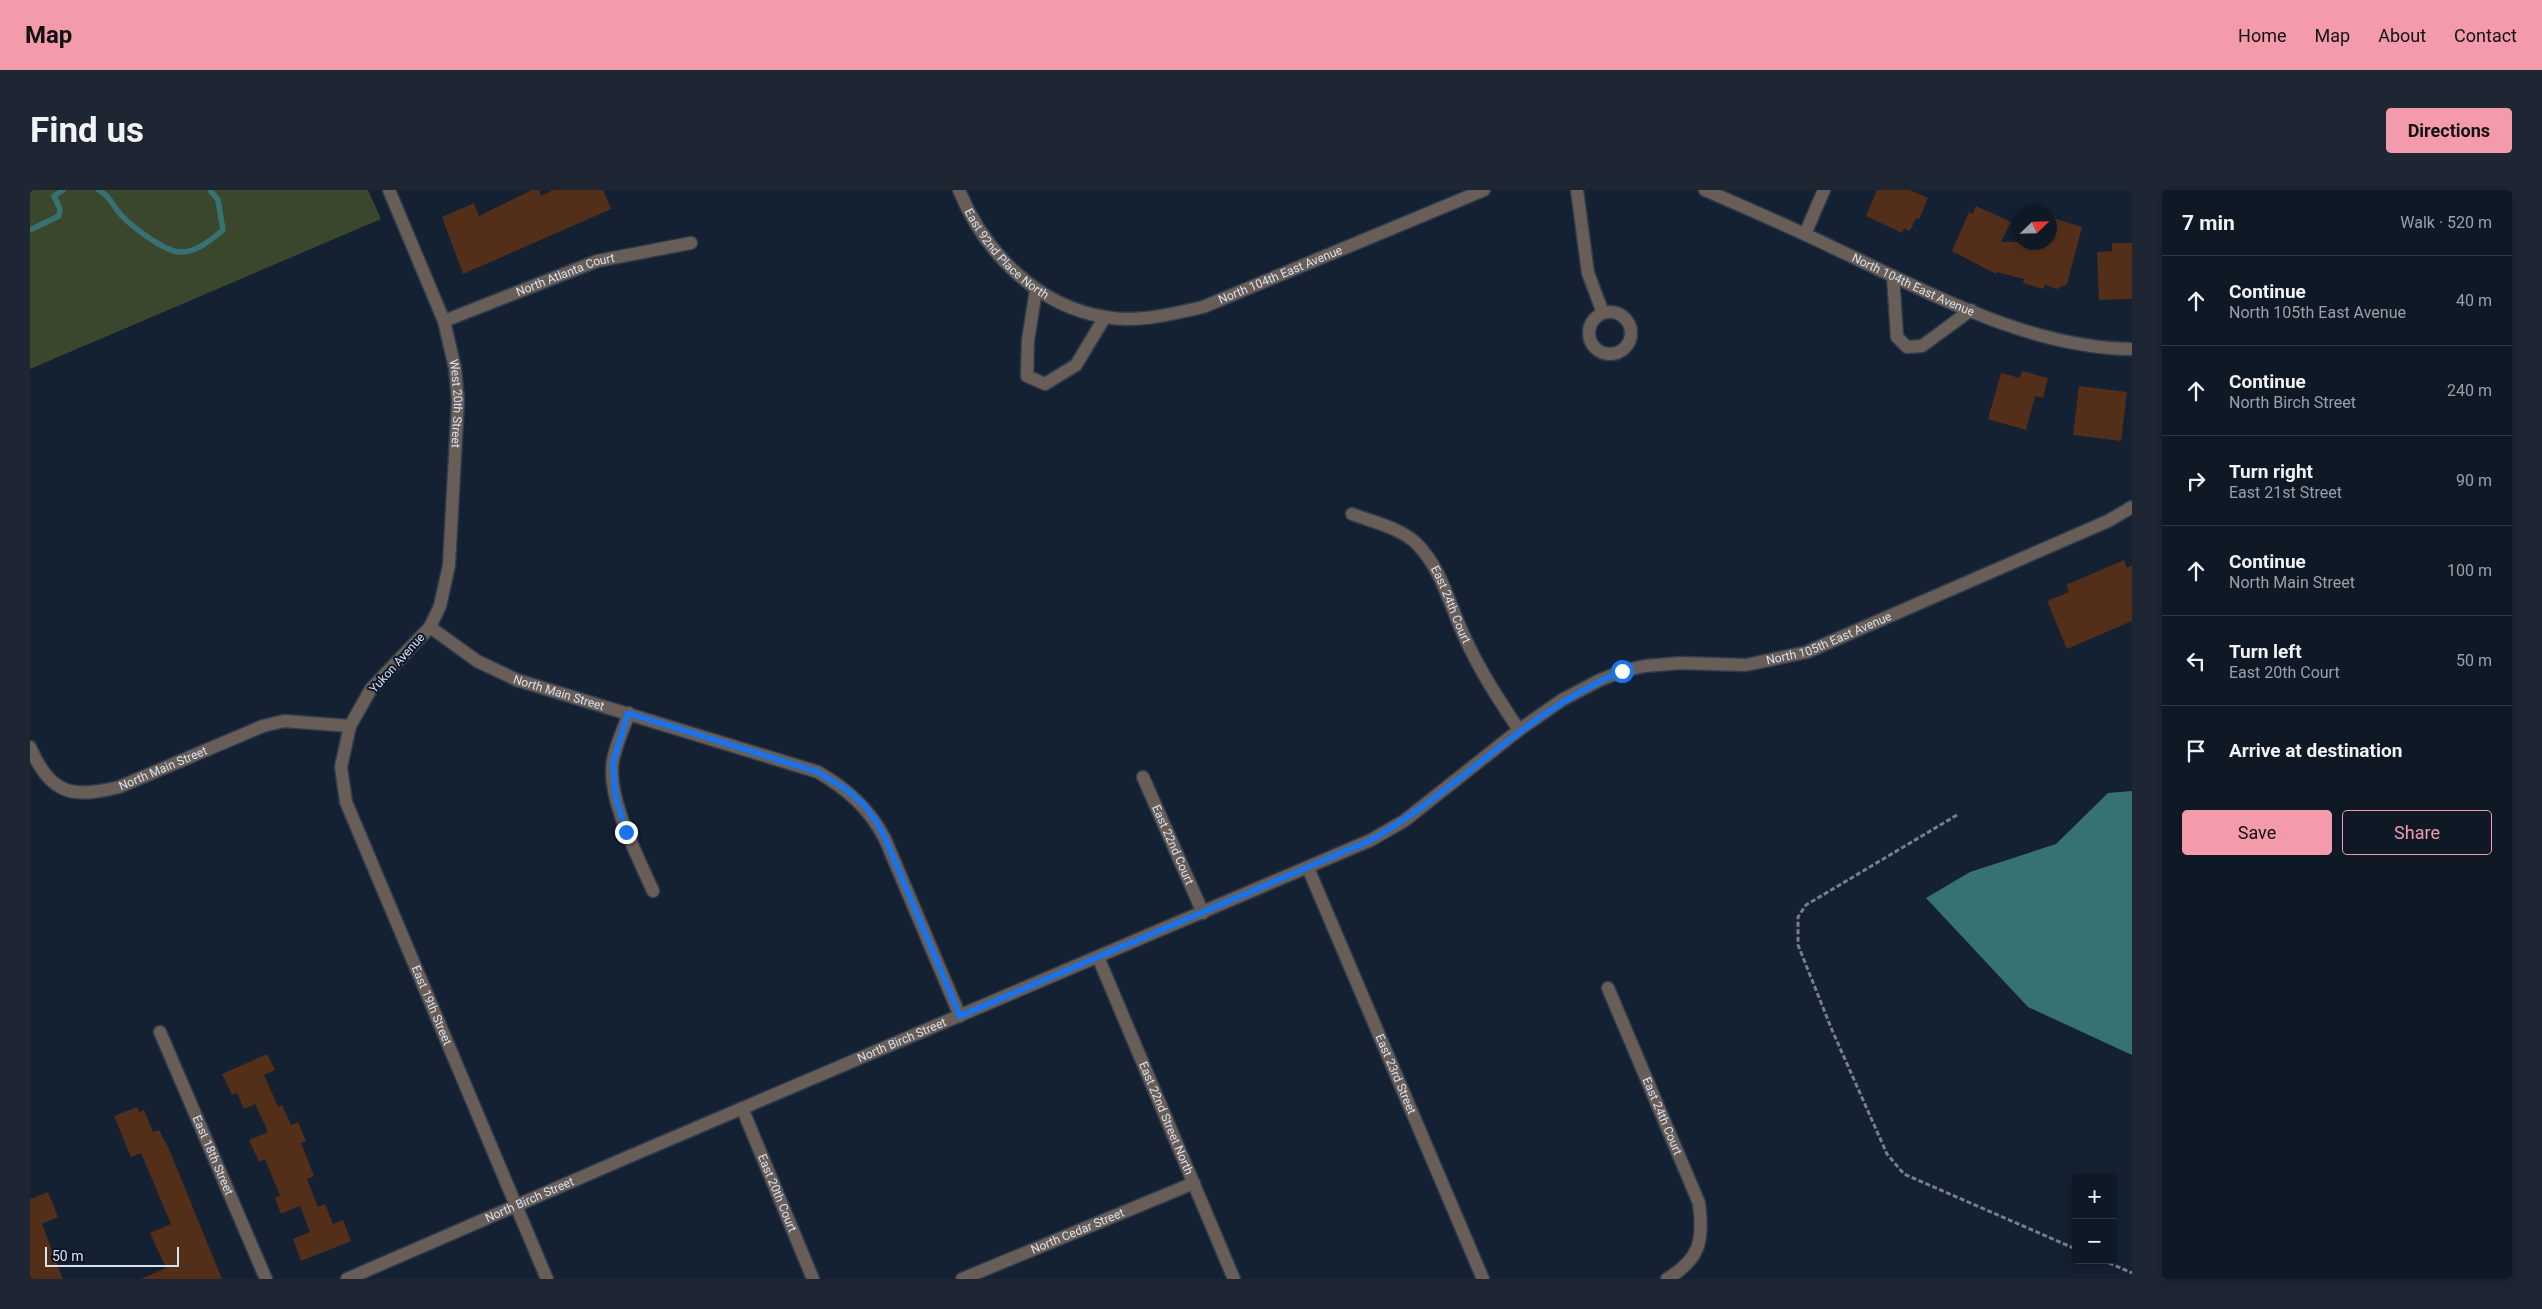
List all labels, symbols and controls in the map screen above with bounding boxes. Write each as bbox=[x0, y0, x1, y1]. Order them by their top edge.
text: Map bbox=[25, 21, 72, 49]
text: Home bbox=[2238, 25, 2287, 46]
text: Map bbox=[2315, 25, 2350, 46]
text: About bbox=[2378, 25, 2426, 46]
text: Contact bbox=[2454, 25, 2517, 46]
button: Directions bbox=[2386, 108, 2512, 153]
text: Find us bbox=[30, 110, 144, 151]
north arrow bbox=[2012, 205, 2057, 250]
street label: East 92nd Place North bbox=[962, 206, 1051, 302]
text: 7 min bbox=[2182, 211, 2235, 235]
text: Walk · 520 m bbox=[2400, 213, 2492, 232]
street label: North 104th East Avenue bbox=[1216, 243, 1344, 307]
street label: North Atlanta Court bbox=[514, 251, 616, 299]
street label: North 104th East Avenue bbox=[1850, 251, 1976, 319]
text: Continue bbox=[2229, 280, 2306, 303]
icon: ahead bbox=[2182, 287, 2210, 315]
text: 40 m bbox=[2456, 291, 2492, 310]
text: North 105th East Avenue bbox=[2229, 303, 2406, 322]
street label: West 20th Street bbox=[446, 358, 465, 448]
text: Continue bbox=[2229, 370, 2306, 393]
icon: ahead bbox=[2182, 377, 2210, 405]
text: 240 m bbox=[2447, 381, 2492, 400]
text: North Birch Street bbox=[2229, 393, 2356, 412]
text: Turn right bbox=[2229, 460, 2313, 483]
icon: right bbox=[2182, 467, 2210, 495]
text: 90 m bbox=[2456, 471, 2492, 490]
text: East 21st Street bbox=[2229, 483, 2342, 502]
text: Continue bbox=[2229, 550, 2306, 573]
icon: ahead bbox=[2182, 557, 2210, 585]
text: 100 m bbox=[2447, 561, 2492, 580]
street label: East 24th Court bbox=[1428, 563, 1474, 646]
text: North Main Street bbox=[2229, 573, 2355, 592]
street label: North 105th East Avenue bbox=[1765, 609, 1894, 667]
street label: Yukon Avenue bbox=[367, 630, 427, 696]
text: Turn left bbox=[2229, 640, 2302, 663]
icon: left bbox=[2182, 647, 2210, 675]
text: 50 m bbox=[2456, 651, 2492, 670]
route start bbox=[1611, 660, 1634, 683]
text: East 20th Court bbox=[2229, 663, 2340, 682]
street label: North Main Street bbox=[512, 672, 606, 713]
icon: arrive bbox=[2182, 737, 2210, 765]
text: Arrive at destination bbox=[2229, 739, 2402, 762]
street label: North Main Street bbox=[117, 743, 209, 793]
street label: East 22nd Court bbox=[1149, 803, 1197, 887]
button: Save bbox=[2182, 810, 2332, 855]
button: Share bbox=[2342, 810, 2492, 855]
route end bbox=[615, 821, 638, 844]
street label: East 19th Street bbox=[409, 963, 455, 1047]
street label: North Birch Street bbox=[855, 1015, 948, 1065]
street label: East 23rd Street bbox=[1373, 1032, 1419, 1116]
street label: East 22nd Street North bbox=[1136, 1060, 1196, 1177]
street label: East 24th Court bbox=[1640, 1075, 1685, 1157]
street label: East 18th Street bbox=[190, 1113, 236, 1197]
street label: East 20th Court bbox=[755, 1152, 800, 1234]
street label: North Birch Street bbox=[483, 1174, 576, 1225]
map controls bbox=[2072, 1174, 2117, 1264]
button: + bbox=[2072, 1174, 2117, 1219]
street label: North Cedar Street bbox=[1029, 1206, 1126, 1257]
button: − bbox=[2072, 1219, 2117, 1264]
scale bar bbox=[45, 1244, 179, 1267]
text: 50 m bbox=[52, 1248, 84, 1264]

